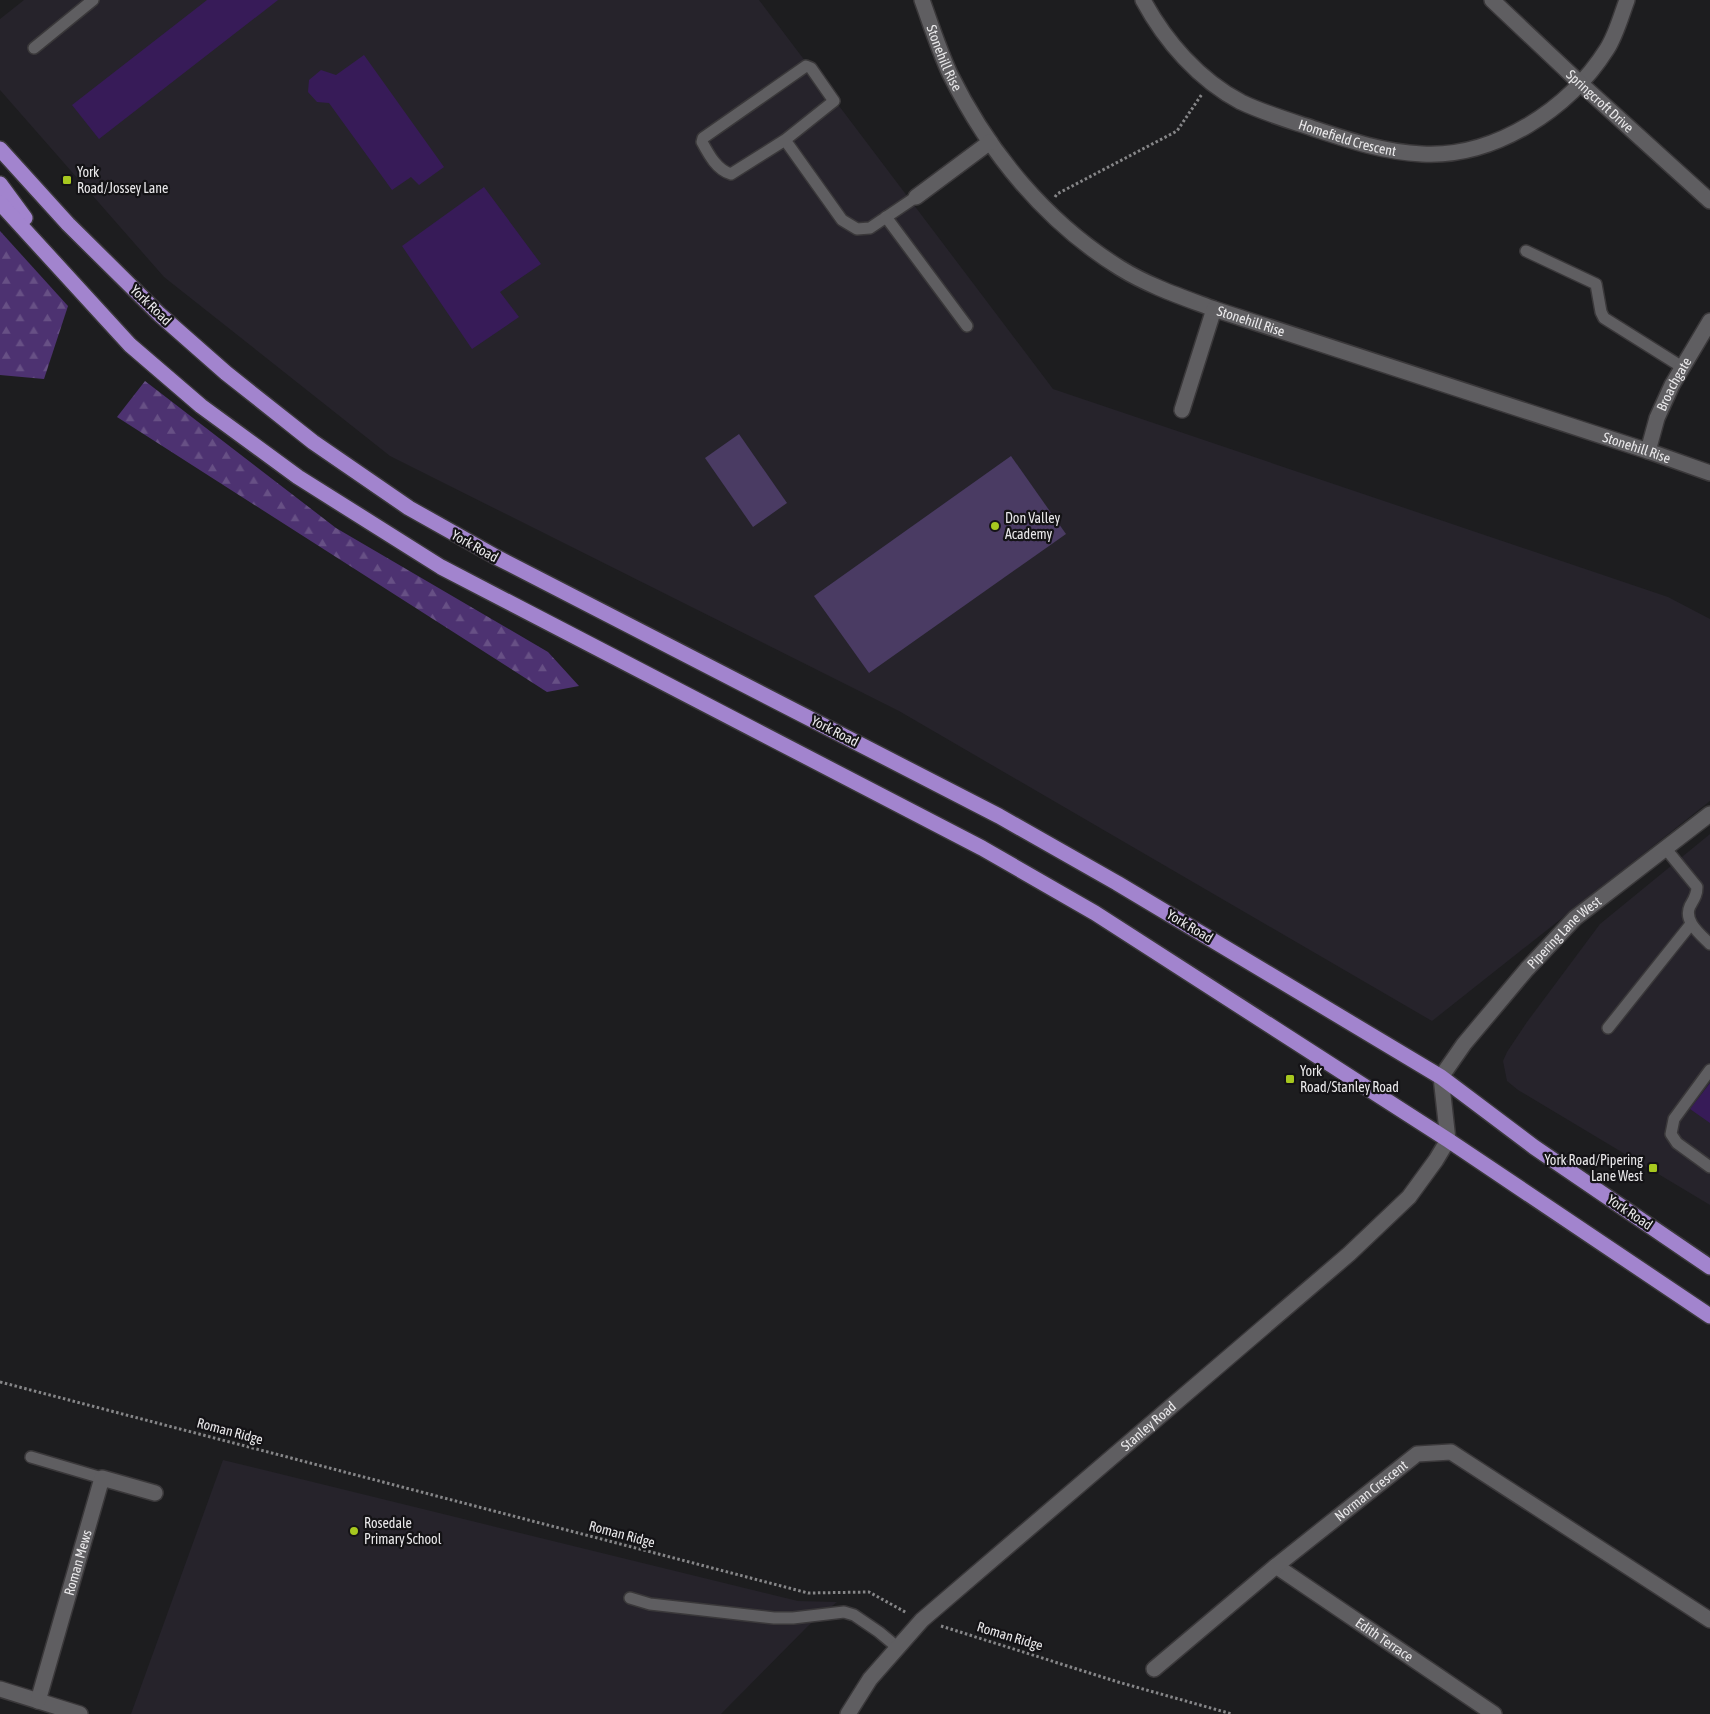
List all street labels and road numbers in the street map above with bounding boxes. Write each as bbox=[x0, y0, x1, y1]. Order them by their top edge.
street label: Stonehill Rise bbox=[923, 23, 965, 94]
street label: Springcroft Drive bbox=[1563, 66, 1637, 136]
street label: Homefield Crescent bbox=[1297, 116, 1397, 159]
street label: York Road bbox=[127, 282, 175, 328]
street label: Stonehill Rise bbox=[1215, 303, 1287, 340]
street label: Broachgate bbox=[1653, 354, 1695, 413]
street label: Stonehill Rise bbox=[1601, 429, 1673, 466]
street label: York Road bbox=[449, 527, 501, 565]
street label: York Road bbox=[809, 712, 861, 750]
street label: Pipering Lane West bbox=[1524, 893, 1604, 972]
street label: York Road bbox=[1164, 906, 1216, 946]
street label: York Road bbox=[1604, 1191, 1656, 1233]
street label: Stanley Road bbox=[1117, 1398, 1179, 1454]
street label: Roman Ridge bbox=[195, 1414, 265, 1448]
street label: Norman Crescent bbox=[1331, 1457, 1411, 1524]
street label: Roman Ridge bbox=[587, 1517, 657, 1551]
street label: Roman Mews bbox=[61, 1528, 95, 1597]
street label: Edith Terrace bbox=[1352, 1614, 1416, 1665]
street label: Roman Ridge bbox=[975, 1618, 1045, 1654]

